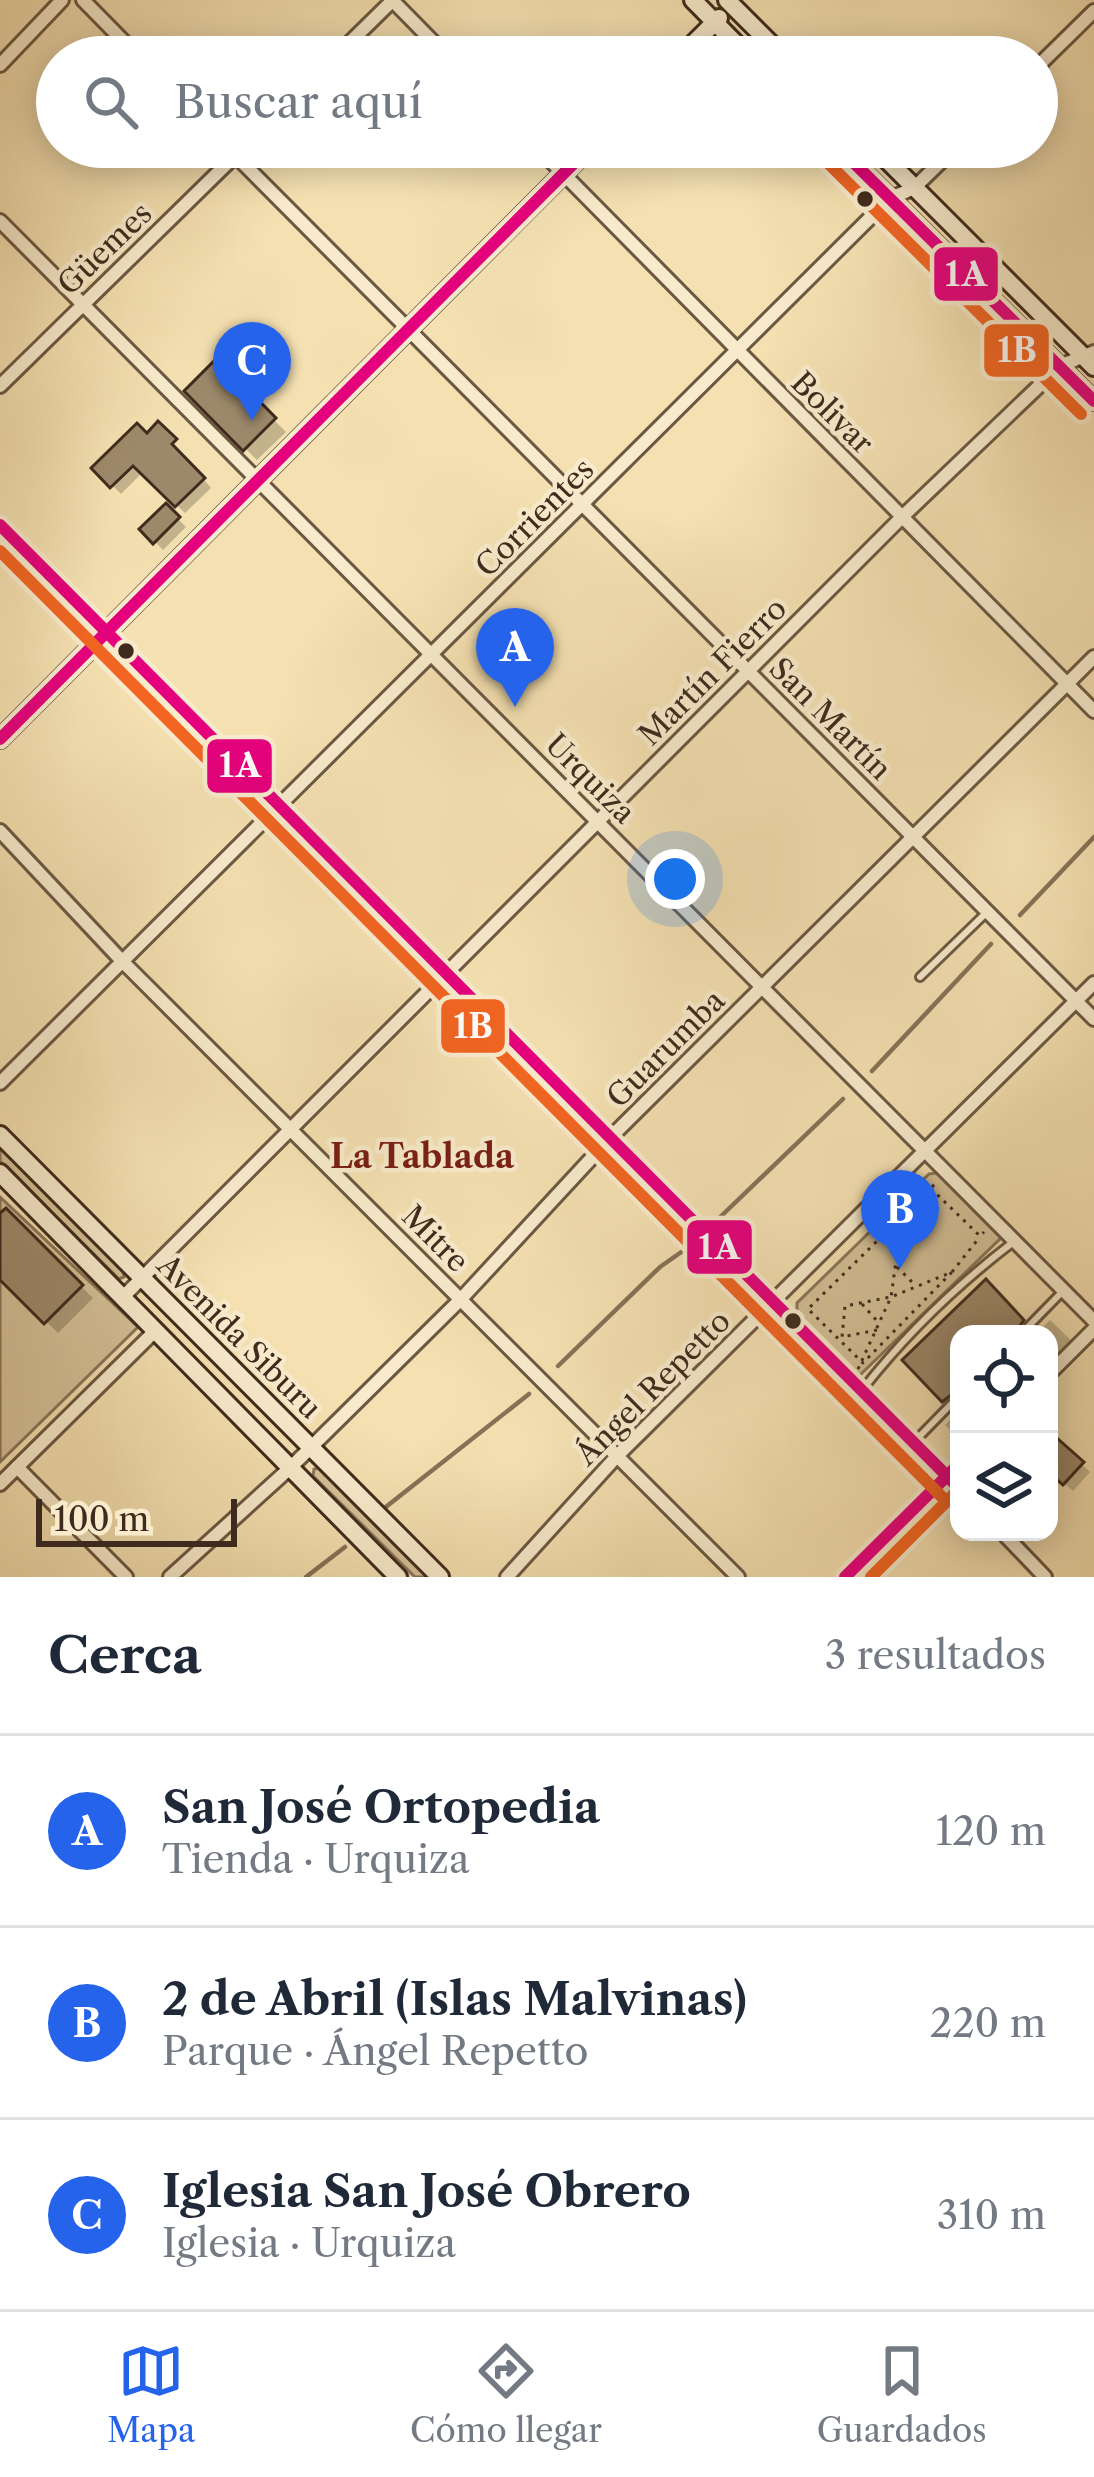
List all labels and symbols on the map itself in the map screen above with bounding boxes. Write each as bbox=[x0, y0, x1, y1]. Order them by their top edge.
unlabelled marker bbox=[854, 188, 876, 210]
street label: Güemes bbox=[50, 195, 160, 303]
line badge: 1A bbox=[932, 245, 1000, 303]
text: 1A bbox=[945, 254, 988, 295]
pin: C bbox=[213, 322, 291, 421]
line badge: 1B bbox=[982, 322, 1051, 379]
text: 1B bbox=[997, 330, 1037, 371]
street label: Bolivar bbox=[784, 364, 881, 462]
street label: Corrientes bbox=[468, 451, 601, 584]
street label: Martín Fierro bbox=[631, 590, 794, 753]
pin: A bbox=[476, 608, 554, 707]
unlabelled marker bbox=[115, 640, 137, 662]
street label: San Martín bbox=[762, 650, 899, 788]
street label: Urquiza bbox=[538, 726, 643, 831]
line badge: 1A bbox=[205, 737, 274, 795]
text: 1A bbox=[219, 745, 262, 786]
your location bbox=[645, 849, 705, 909]
street label: Guarumba bbox=[599, 982, 732, 1115]
line badge: 1B bbox=[439, 997, 507, 1055]
text: 1B bbox=[453, 1006, 493, 1047]
district label: La Tablada bbox=[330, 1136, 515, 1177]
pin: B bbox=[861, 1170, 939, 1269]
street label: Mitre bbox=[394, 1198, 476, 1280]
line badge: 1A bbox=[685, 1218, 754, 1276]
text: 1A bbox=[698, 1227, 741, 1268]
street label: Avenida Siburu bbox=[149, 1246, 329, 1426]
street label: Ángel Repetto bbox=[567, 1302, 738, 1474]
unlabelled marker bbox=[782, 1310, 804, 1332]
scale bar bbox=[36, 1493, 237, 1546]

